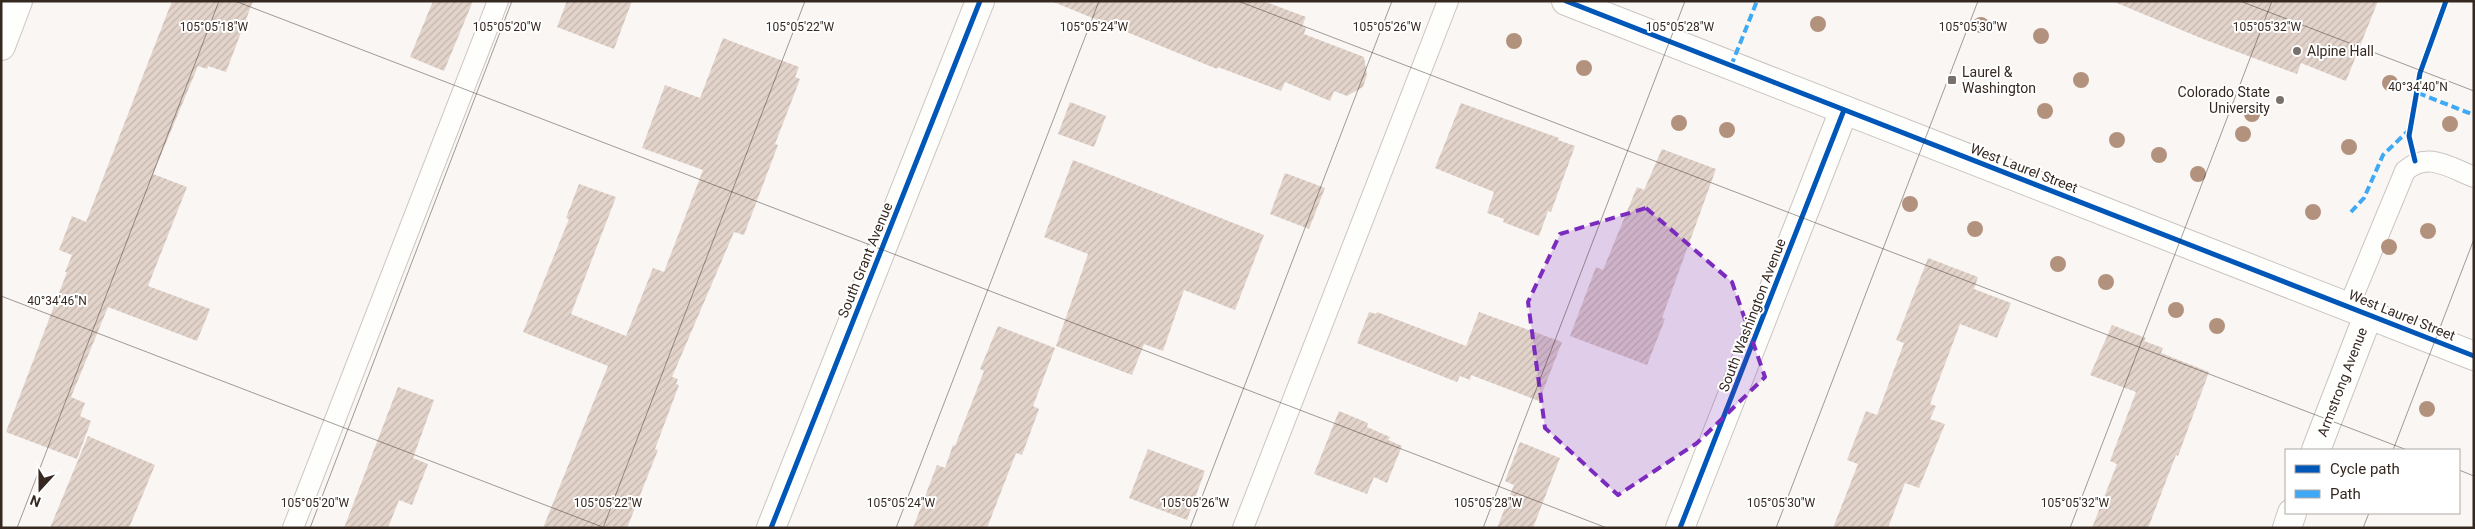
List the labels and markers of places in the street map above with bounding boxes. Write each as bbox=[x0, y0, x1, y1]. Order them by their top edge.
place label: Alpine Hall bbox=[2307, 43, 2374, 59]
marker: Alpine Hall bbox=[2291, 45, 2303, 57]
place label: Laurel & Washington bbox=[1962, 64, 2036, 96]
marker: Laurel & Washington bbox=[1946, 74, 1958, 86]
place label: Colorado State University bbox=[2178, 84, 2270, 116]
marker: Colorado State University bbox=[2274, 94, 2286, 106]

